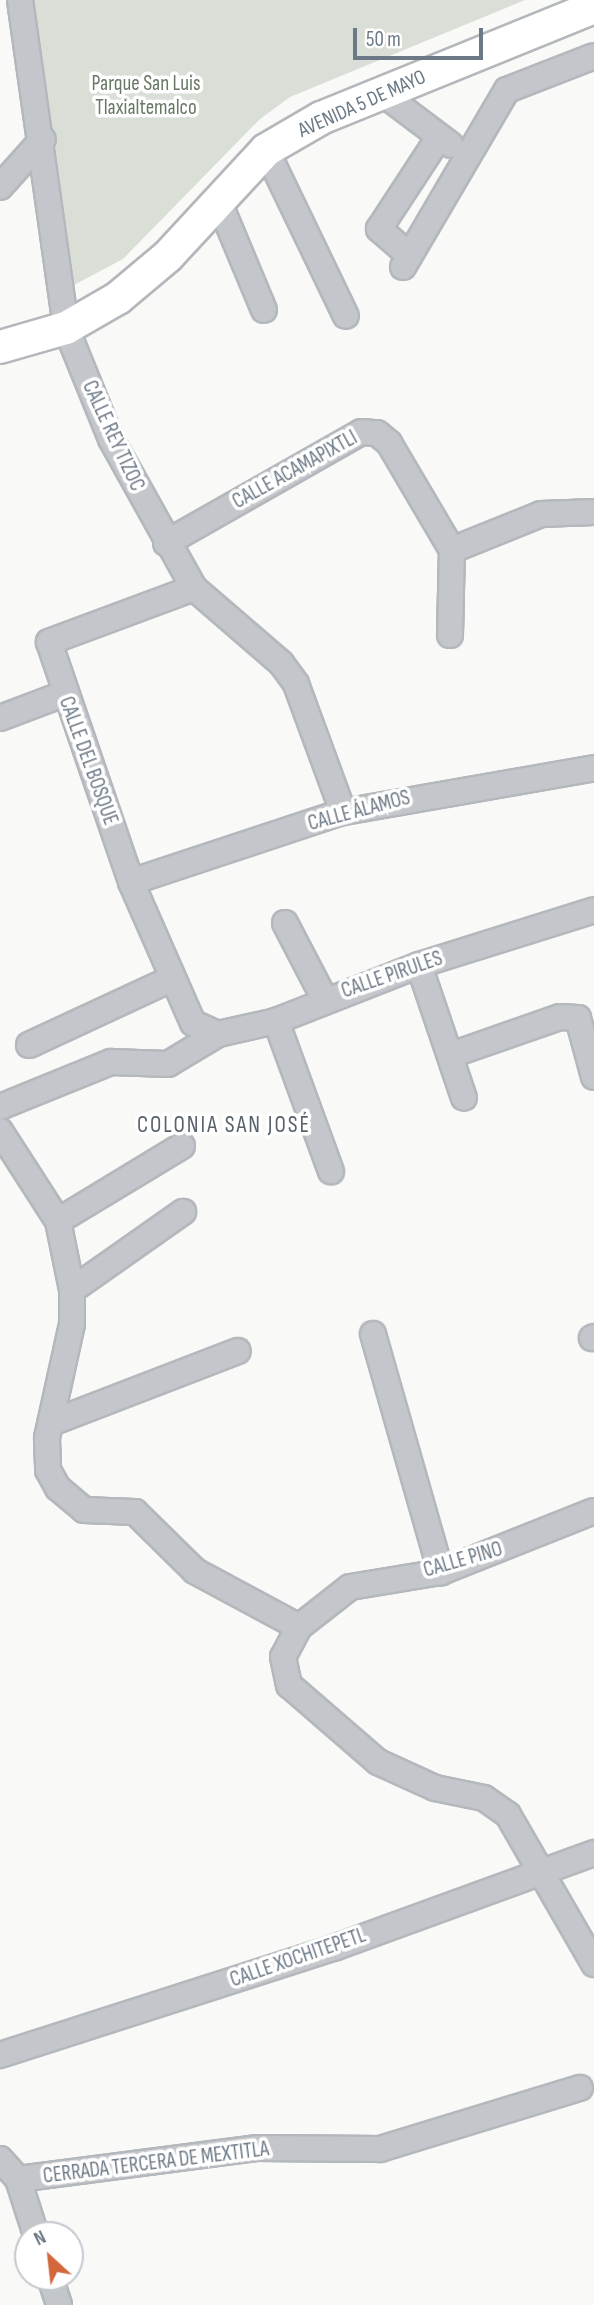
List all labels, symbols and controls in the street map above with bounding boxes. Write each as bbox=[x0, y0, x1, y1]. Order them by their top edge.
scale bar bbox=[356, 14, 486, 58]
text: 50 m bbox=[366, 27, 401, 52]
street label: AVENIDA 5 DE MAYO bbox=[294, 65, 430, 143]
park label: Parque San Luis Tlaxialtemalco bbox=[91, 71, 201, 121]
street label: CALLE REY TIZOC bbox=[76, 377, 150, 495]
street label: CALLE ACAMAPIXTLI bbox=[228, 425, 362, 515]
street label: CALLE DEL BOSQUE bbox=[53, 693, 123, 829]
street label: CALLE ÁLAMOS bbox=[305, 785, 413, 837]
street label: CALLE PIRULES bbox=[338, 946, 446, 1004]
district label: COLONIA SAN JOSÉ bbox=[139, 1111, 309, 1139]
street label: CALLE PINO bbox=[421, 1537, 505, 1583]
street label: CALLE XOCHITEPETL bbox=[227, 1923, 369, 1993]
street label: CERRADA TERCERA DE MEXTITLA bbox=[42, 2137, 270, 2189]
north arrow bbox=[14, 2221, 84, 2291]
text: N bbox=[30, 2226, 50, 2251]

